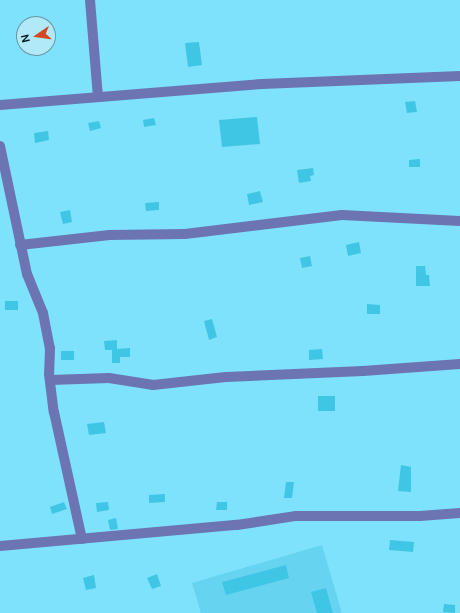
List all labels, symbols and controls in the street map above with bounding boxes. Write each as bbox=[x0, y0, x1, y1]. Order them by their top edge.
north arrow bbox=[16, 16, 56, 56]
text: N bbox=[18, 33, 33, 44]

